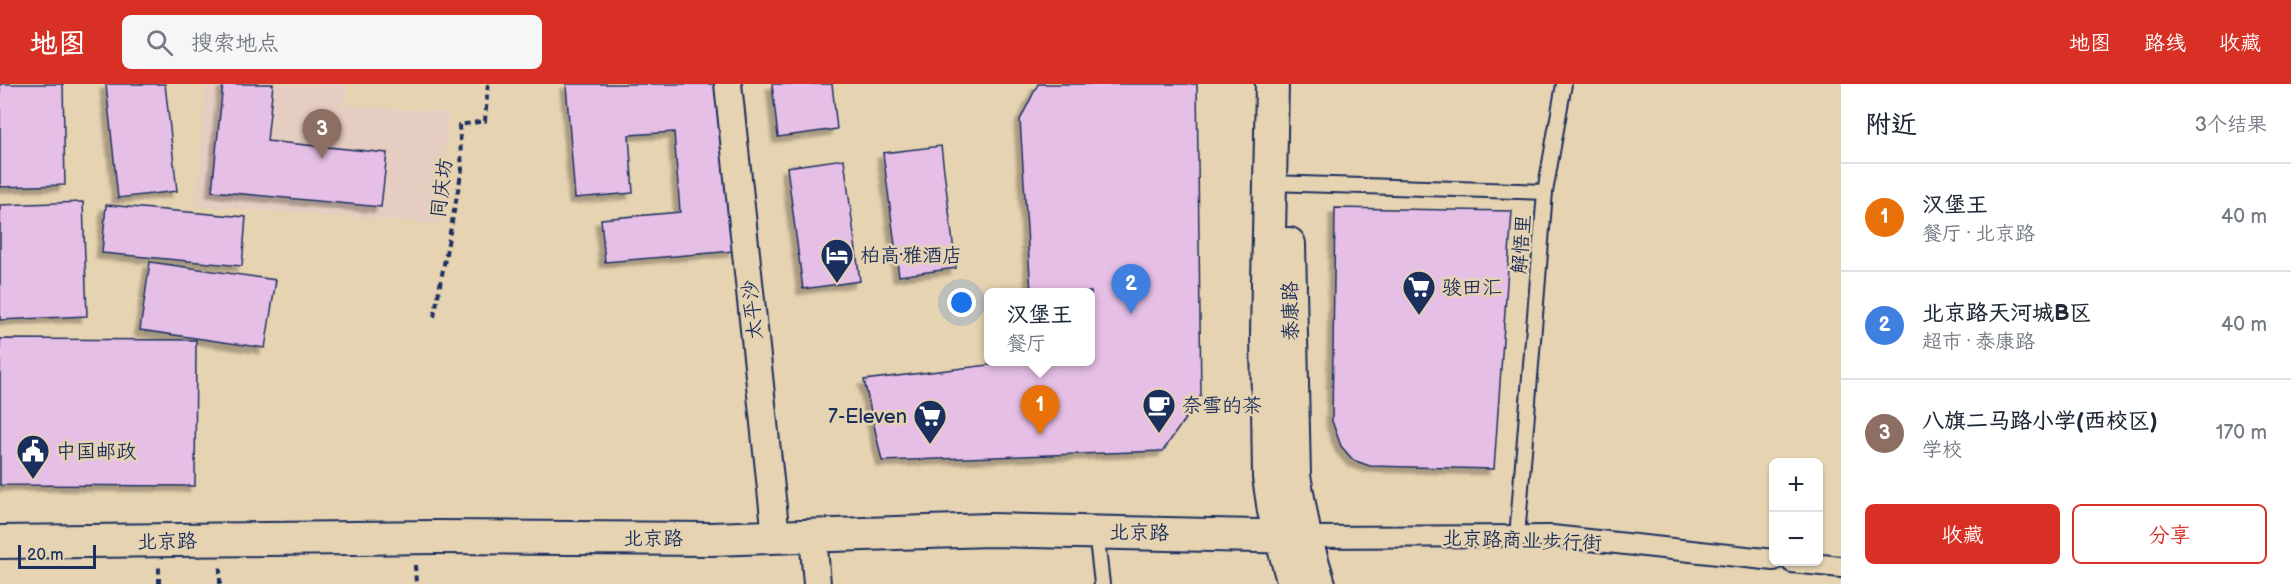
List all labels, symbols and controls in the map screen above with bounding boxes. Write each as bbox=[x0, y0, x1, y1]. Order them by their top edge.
search box bbox=[122, 15, 542, 69]
icon: search bbox=[143, 26, 176, 59]
text: 地图 bbox=[30, 28, 86, 61]
text: 搜索地点 bbox=[191, 30, 279, 57]
text: 地图 bbox=[2069, 31, 2111, 56]
text: 路线 bbox=[2144, 31, 2186, 56]
text: 收藏 bbox=[2219, 31, 2261, 56]
pin: 3 bbox=[302, 110, 342, 159]
text: 附近 bbox=[1865, 110, 1917, 141]
text: 3个结果 bbox=[2195, 113, 2267, 137]
street label: 同庆坊 bbox=[426, 157, 458, 219]
text: 汉堡王 bbox=[1922, 192, 1988, 219]
text: 1 bbox=[1880, 205, 1889, 229]
text: 40 m bbox=[2221, 205, 2267, 229]
street label: 解悟里 bbox=[1507, 213, 1537, 275]
text: 餐厅 · 北京路 bbox=[1922, 222, 2035, 246]
hotel icon: 柏高·雅酒店 bbox=[819, 237, 855, 284]
place label: 柏高·雅酒店 bbox=[860, 244, 962, 268]
pin: 2 bbox=[1112, 264, 1150, 314]
supermarket icon: 骏田汇 bbox=[1401, 269, 1437, 316]
place label: 骏田汇 bbox=[1442, 276, 1502, 300]
street label: 太平沙 bbox=[738, 279, 768, 341]
street label: 泰康路 bbox=[1278, 280, 1304, 341]
your location bbox=[947, 288, 976, 317]
popup bbox=[984, 288, 1095, 366]
text: 北京路天河城B区 bbox=[1922, 300, 2092, 327]
text: 汉堡王 bbox=[1006, 302, 1073, 329]
text: 2 bbox=[1879, 313, 1890, 337]
text: 40 m bbox=[2221, 313, 2267, 337]
text: 超市 · 泰康路 bbox=[1922, 330, 2035, 354]
text: 餐厅 bbox=[1006, 332, 1046, 356]
pin: 1 bbox=[1020, 386, 1060, 435]
cafe icon: 奈雪的茶 bbox=[1141, 387, 1177, 434]
place label: 奈雪的茶 bbox=[1182, 394, 1262, 418]
supermarket icon: 7-Eleven bbox=[912, 398, 948, 445]
place label: 7-Eleven bbox=[828, 405, 907, 429]
text: 八旗二马路小学(西校区) bbox=[1922, 408, 2158, 435]
text: 3 bbox=[1879, 421, 1890, 445]
text: 170 m bbox=[2216, 421, 2267, 445]
public building icon: 中国邮政 bbox=[15, 433, 51, 480]
text: 学校 bbox=[1922, 438, 1962, 462]
place label: 中国邮政 bbox=[56, 440, 136, 464]
map controls bbox=[1769, 458, 1823, 566]
button: + bbox=[1769, 458, 1823, 512]
button: 收藏 bbox=[1865, 504, 2060, 564]
button: 分享 bbox=[2072, 504, 2267, 564]
button: − bbox=[1769, 512, 1823, 566]
street label: 北京路 bbox=[1109, 520, 1170, 546]
street label: 北京路商业步行街 bbox=[1442, 526, 1602, 556]
street label: 北京路 bbox=[623, 527, 684, 551]
street label: 北京路 bbox=[137, 529, 198, 555]
scale bar bbox=[18, 542, 96, 570]
text: 20 m bbox=[27, 546, 63, 565]

